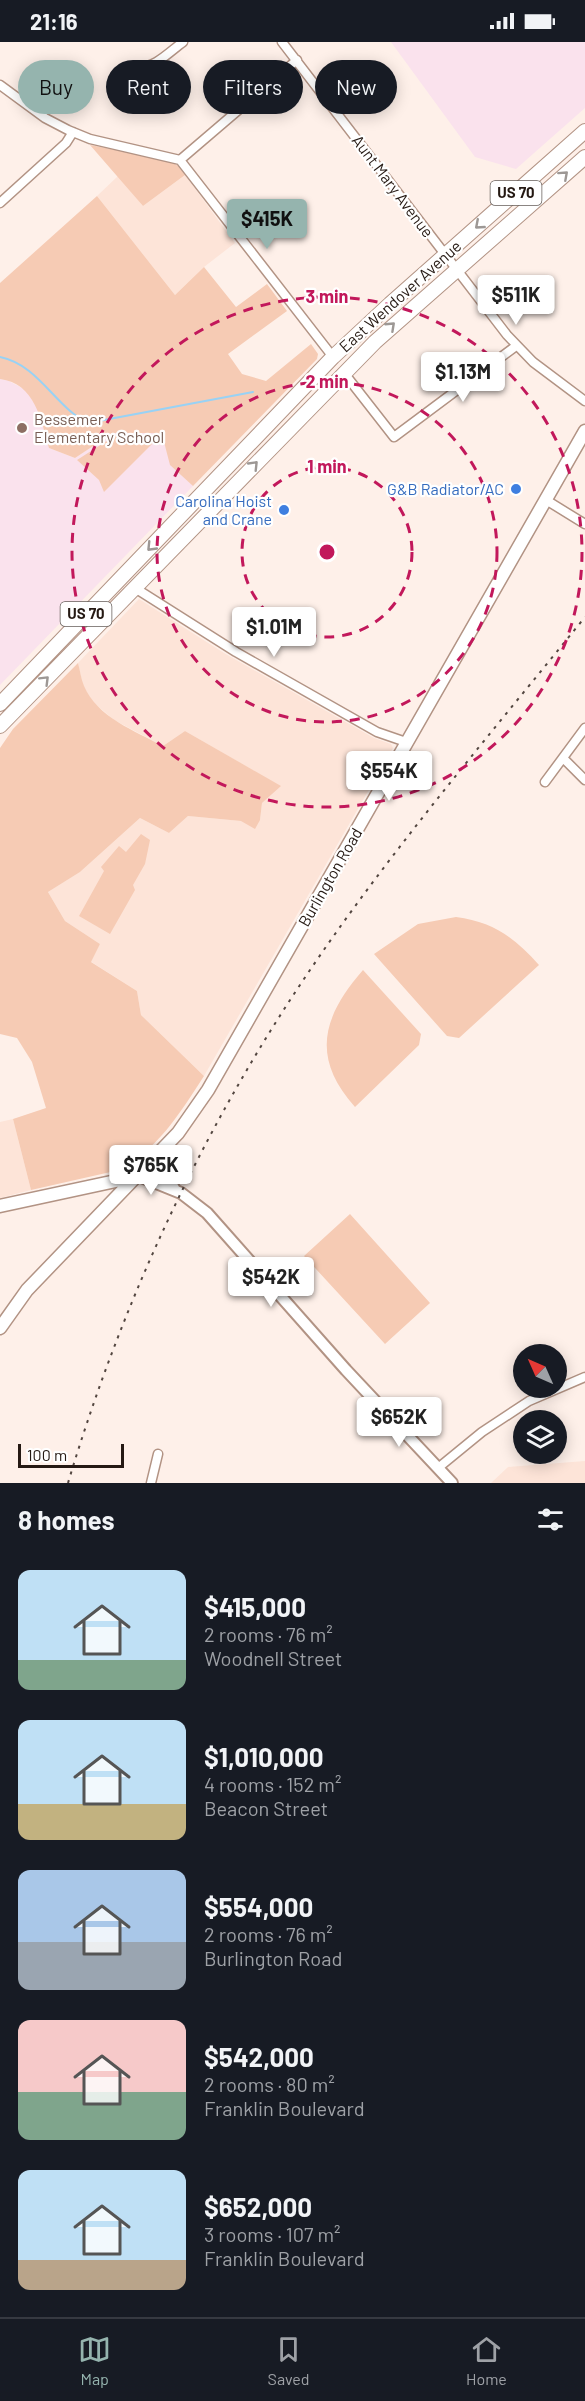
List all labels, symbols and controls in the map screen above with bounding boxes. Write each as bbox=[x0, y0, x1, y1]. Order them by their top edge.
text: 21:16 bbox=[30, 8, 78, 34]
chip: Buy bbox=[18, 60, 94, 114]
chip: Rent bbox=[106, 60, 191, 114]
chip: Filters bbox=[203, 60, 303, 114]
chip: New bbox=[315, 60, 397, 114]
street label: Aunt Mary Avenue bbox=[349, 131, 438, 241]
one-way arrow bbox=[557, 171, 568, 182]
road number: US 70 bbox=[490, 181, 542, 205]
pin: $415K bbox=[225, 199, 309, 250]
text: $415K bbox=[241, 206, 293, 230]
one-way arrow bbox=[474, 218, 485, 229]
street label: East Wendover Avenue bbox=[335, 236, 465, 355]
pin: $511K bbox=[474, 275, 558, 326]
text: $511K bbox=[492, 282, 540, 306]
text: 3 min bbox=[306, 285, 348, 307]
one-way arrow bbox=[385, 322, 395, 333]
pin: $1.13M bbox=[414, 352, 512, 403]
text: $1.13M bbox=[435, 359, 491, 383]
text: 2 min bbox=[305, 370, 349, 392]
place label: Bessemer Elementary School bbox=[34, 409, 164, 446]
marker: Bessemer Elementary School bbox=[15, 421, 29, 435]
text: 1 min bbox=[307, 455, 347, 477]
one-way arrow bbox=[247, 461, 258, 472]
place label: G&B Radiator/AC bbox=[387, 479, 504, 498]
marker: G&B Radiator/AC bbox=[509, 482, 523, 496]
place label: Carolina Hoist and Crane bbox=[175, 491, 272, 528]
marker: Carolina Hoist and Crane bbox=[277, 503, 291, 517]
one-way arrow bbox=[147, 540, 158, 550]
centre of rings bbox=[317, 542, 337, 562]
road number: US 70 bbox=[60, 602, 112, 626]
pin: $1.01M bbox=[225, 607, 323, 658]
text: $1.01M bbox=[246, 614, 302, 638]
one-way arrow bbox=[38, 677, 49, 688]
pin: $554K bbox=[347, 751, 431, 802]
text: $554K bbox=[360, 758, 418, 782]
street label: Burlington Road bbox=[294, 824, 365, 929]
pin: $765K bbox=[109, 1145, 193, 1196]
text: $765K bbox=[123, 1152, 179, 1176]
pin: $542K bbox=[229, 1257, 313, 1308]
text: $542K bbox=[242, 1264, 300, 1288]
north arrow bbox=[513, 1344, 567, 1398]
map controls bbox=[513, 1344, 567, 1464]
pin: $652K bbox=[357, 1397, 441, 1448]
text: $652K bbox=[371, 1404, 427, 1428]
button: layers bbox=[513, 1410, 567, 1464]
scale bar bbox=[18, 1441, 124, 1468]
text: 100 m bbox=[27, 1445, 67, 1464]
icon: filters bbox=[534, 1503, 567, 1536]
text: 8 homes bbox=[18, 1504, 115, 1535]
text: $415,000 bbox=[204, 1591, 306, 1622]
icon: home bbox=[66, 1594, 138, 1666]
text: 2 rooms · 76 m² bbox=[204, 1622, 333, 1646]
text: Woodnell Street bbox=[204, 1646, 342, 1670]
text: $1,010,000 bbox=[204, 1741, 324, 1772]
icon: home bbox=[66, 1744, 138, 1816]
text: 4 rooms · 152 m² bbox=[204, 1772, 341, 1796]
text: Beacon Street bbox=[204, 1796, 328, 1820]
text: $554,000 bbox=[204, 1891, 313, 1922]
icon: home bbox=[66, 1894, 138, 1966]
text: 2 rooms · 76 m² bbox=[204, 1922, 333, 1946]
text: Burlington Road bbox=[204, 1946, 342, 1970]
text: $542,000 bbox=[204, 2041, 314, 2072]
icon: home bbox=[66, 2044, 138, 2116]
text: 2 rooms · 80 m² bbox=[204, 2072, 335, 2096]
text: Franklin Boulevard bbox=[204, 2096, 365, 2120]
text: $652,000 bbox=[204, 2191, 312, 2222]
icon: home bbox=[66, 2194, 138, 2266]
text: 3 rooms · 107 m² bbox=[204, 2222, 340, 2246]
text: Franklin Boulevard bbox=[204, 2246, 365, 2270]
tab: Map bbox=[78, 2333, 111, 2388]
tab: Saved bbox=[268, 2333, 310, 2388]
tab: Home bbox=[466, 2333, 507, 2388]

